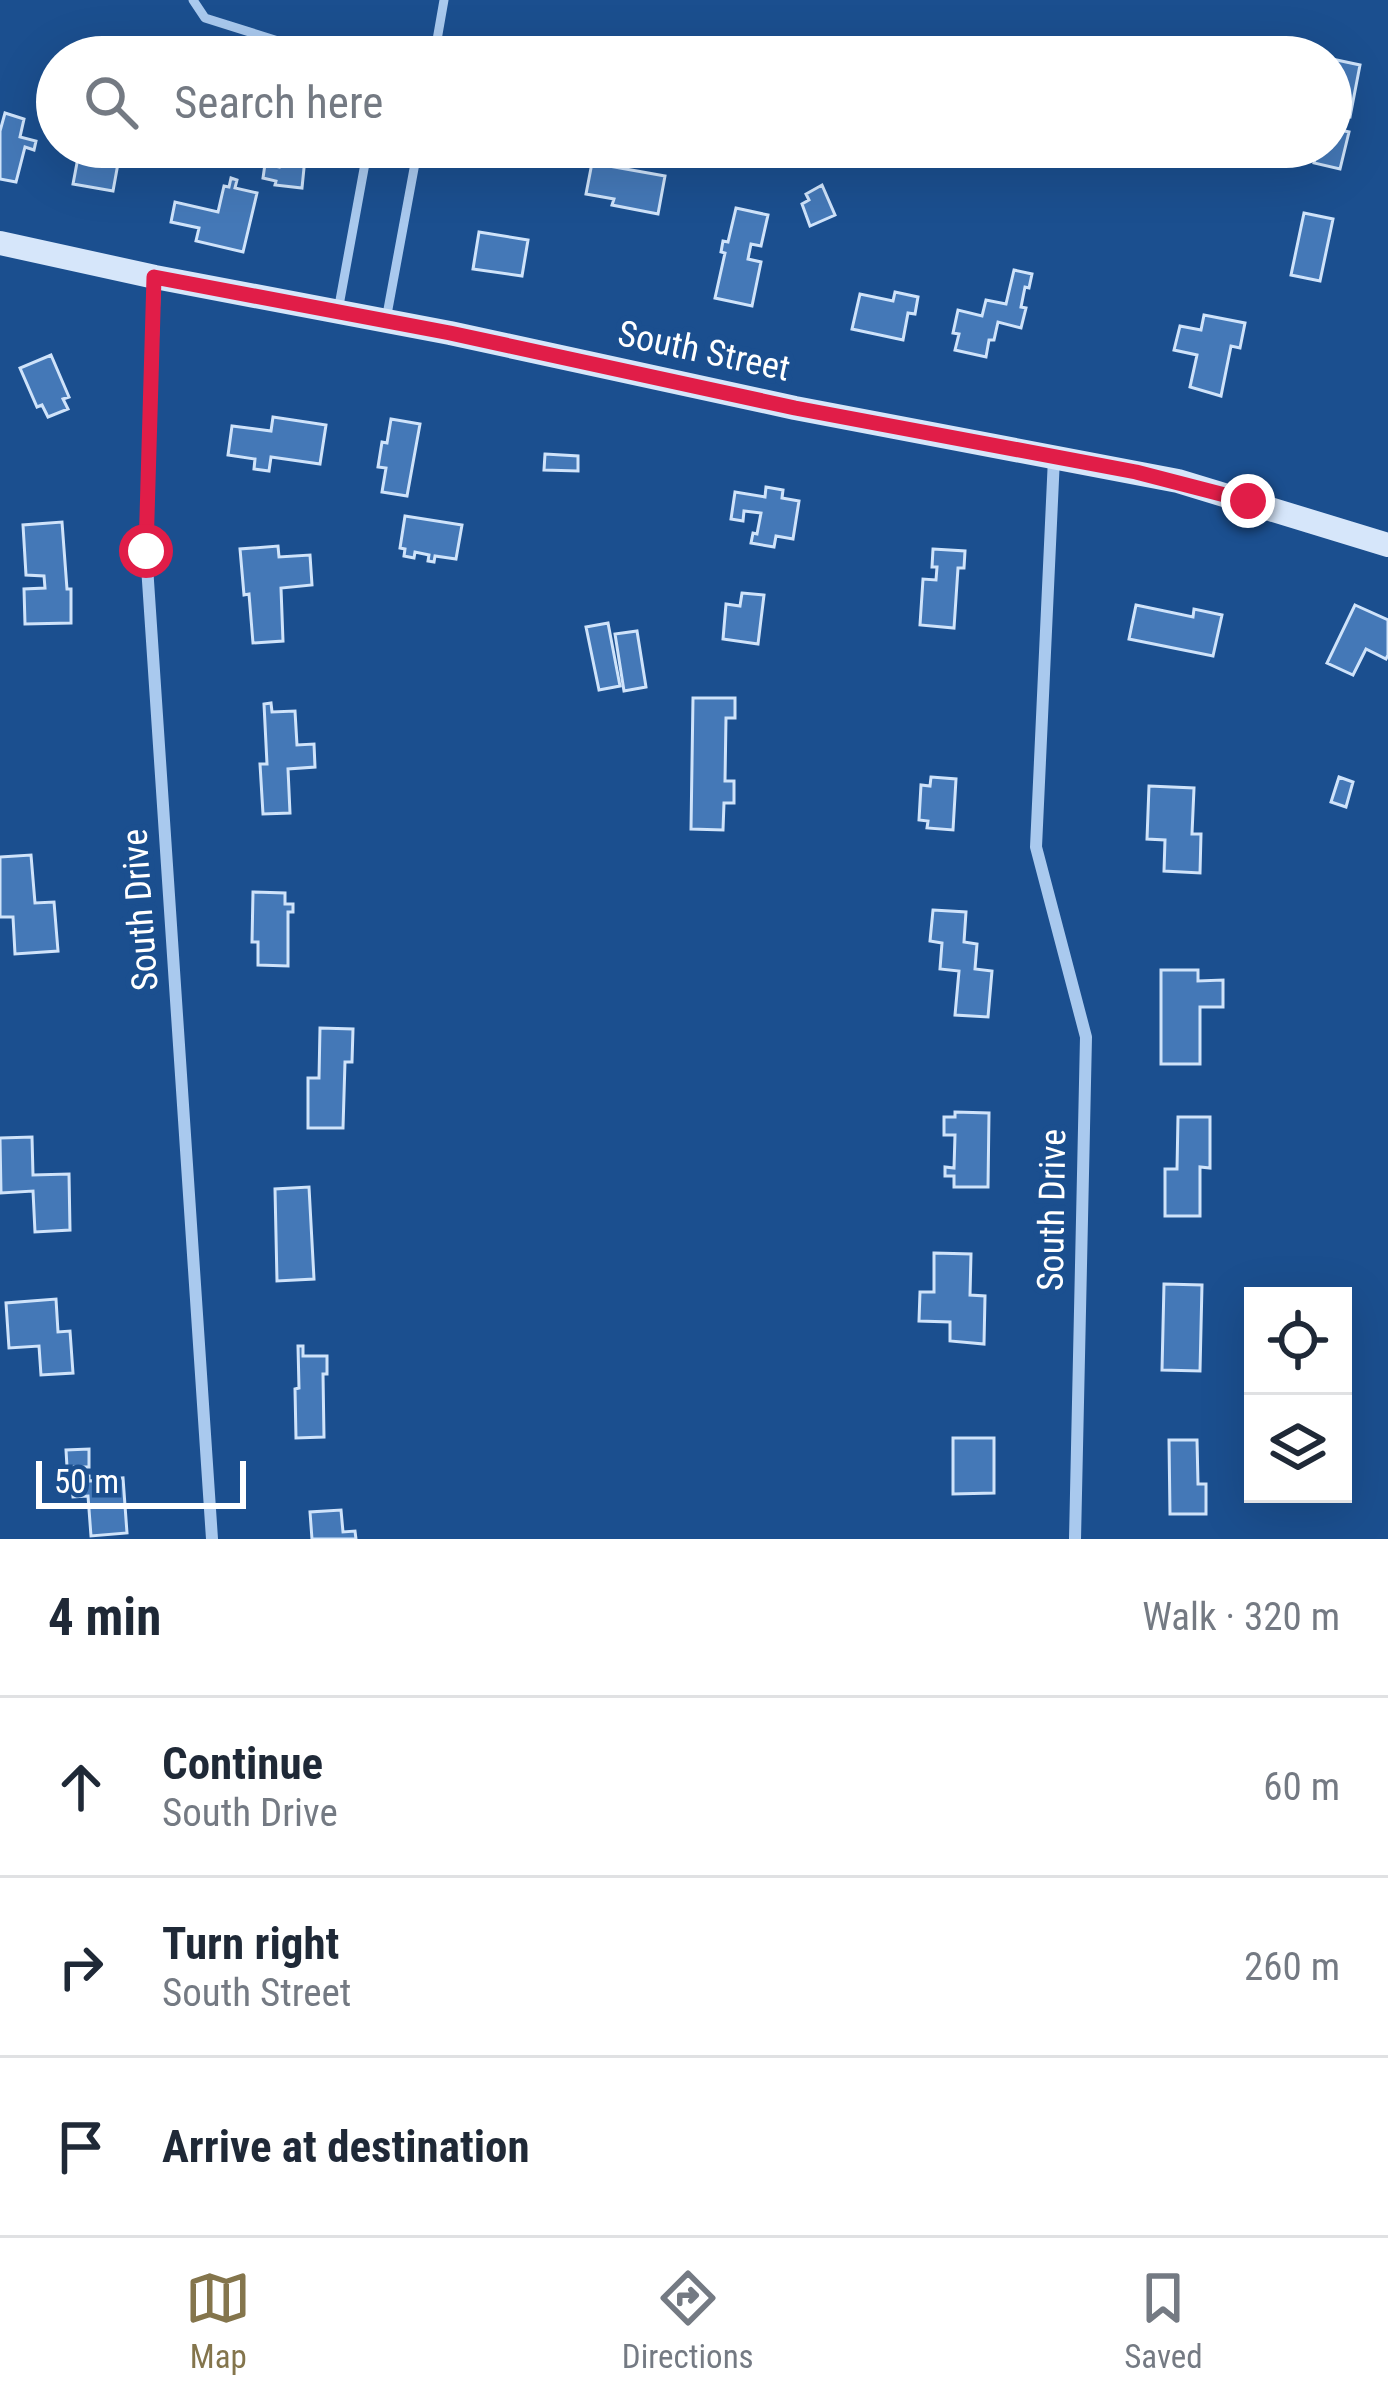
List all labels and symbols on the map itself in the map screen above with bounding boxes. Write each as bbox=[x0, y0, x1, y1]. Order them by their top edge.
street label: South Street bbox=[614, 312, 794, 390]
route end bbox=[1221, 474, 1275, 528]
route start bbox=[119, 524, 173, 578]
street label: South Drive bbox=[113, 828, 167, 992]
street label: South Drive bbox=[1030, 1129, 1074, 1291]
scale bar bbox=[36, 1455, 246, 1508]

